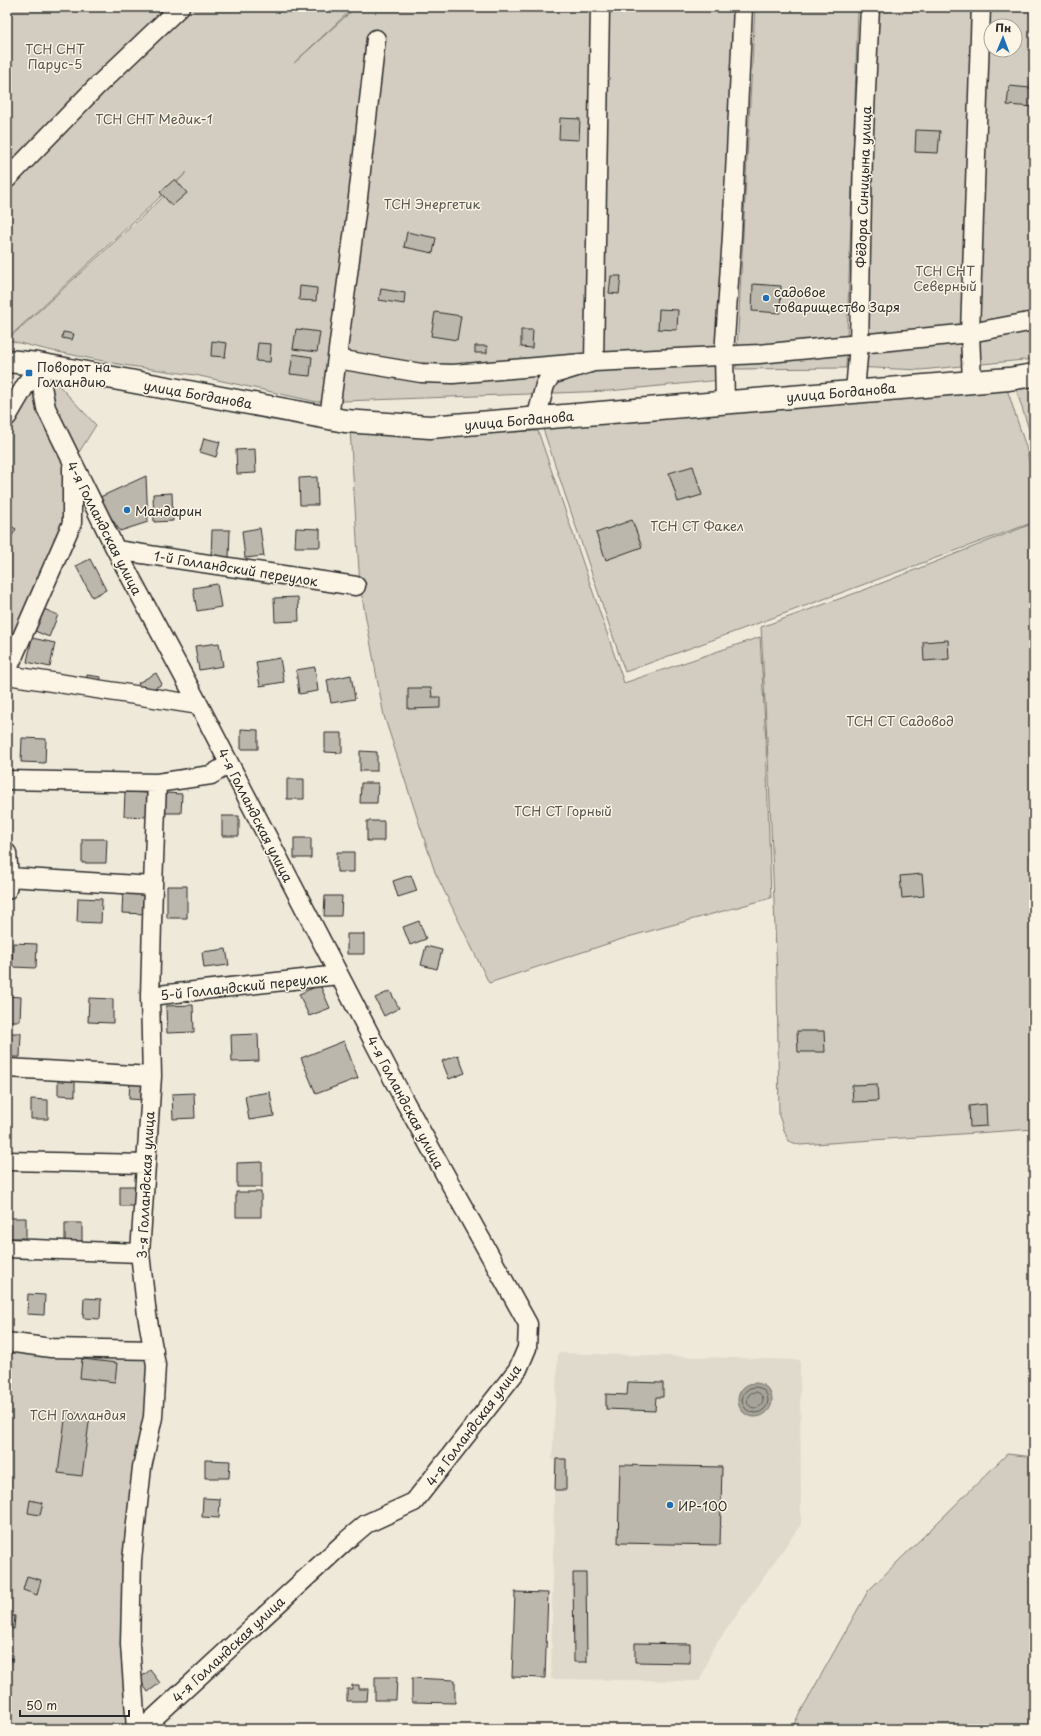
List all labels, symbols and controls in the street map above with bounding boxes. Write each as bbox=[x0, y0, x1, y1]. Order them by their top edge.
north arrow bbox=[983, 18, 1023, 58]
text: Пн bbox=[995, 19, 1011, 36]
park label: ТСН СНТ Парус-5 bbox=[25, 39, 85, 73]
street label: Фёдора Синицына улица bbox=[851, 105, 875, 268]
park label: ТСН СНТ Медик-1 bbox=[95, 109, 213, 128]
park label: ТСН Энергетик bbox=[384, 194, 481, 213]
park label: ТСН СНТ Северный bbox=[913, 261, 977, 295]
place label: садовое товарищество Заря bbox=[774, 282, 900, 316]
marker: садовое товарищество Заря bbox=[761, 293, 771, 303]
place label: Поворот на Голландию bbox=[37, 357, 112, 391]
marker: Поворот на Голландию bbox=[24, 368, 34, 378]
street label: улица Богданова bbox=[142, 375, 255, 413]
street label: улица Богданова bbox=[785, 378, 897, 406]
street label: улица Богданова bbox=[463, 406, 575, 434]
street label: 4-я Голландская улица bbox=[63, 458, 147, 599]
place label: Мандарин bbox=[135, 501, 202, 520]
marker: Мандарин bbox=[122, 505, 132, 515]
park label: ТСН СТ Факел bbox=[650, 516, 744, 535]
street label: 1-й Голландский переулок bbox=[153, 546, 320, 590]
park label: ТСН СТ Садовод bbox=[846, 711, 954, 730]
street label: 4-я Голландская улица bbox=[214, 745, 298, 886]
park label: ТСН СТ Горный bbox=[514, 801, 612, 820]
street label: 5-й Голландский переулок bbox=[159, 968, 329, 1004]
street label: 4-я Голландская улица bbox=[363, 1032, 449, 1172]
street label: 3-я Голландская улица bbox=[132, 1110, 158, 1259]
street label: 4-я Голландская улица bbox=[421, 1360, 526, 1490]
park label: ТСН Голландия bbox=[30, 1405, 126, 1424]
place label: ИР-100 bbox=[678, 1496, 727, 1515]
marker: ИР-100 bbox=[665, 1500, 675, 1510]
street label: 4-я Голландская улица bbox=[167, 1591, 289, 1706]
scale bar bbox=[20, 1692, 129, 1718]
text: 50 m bbox=[26, 1696, 57, 1714]

